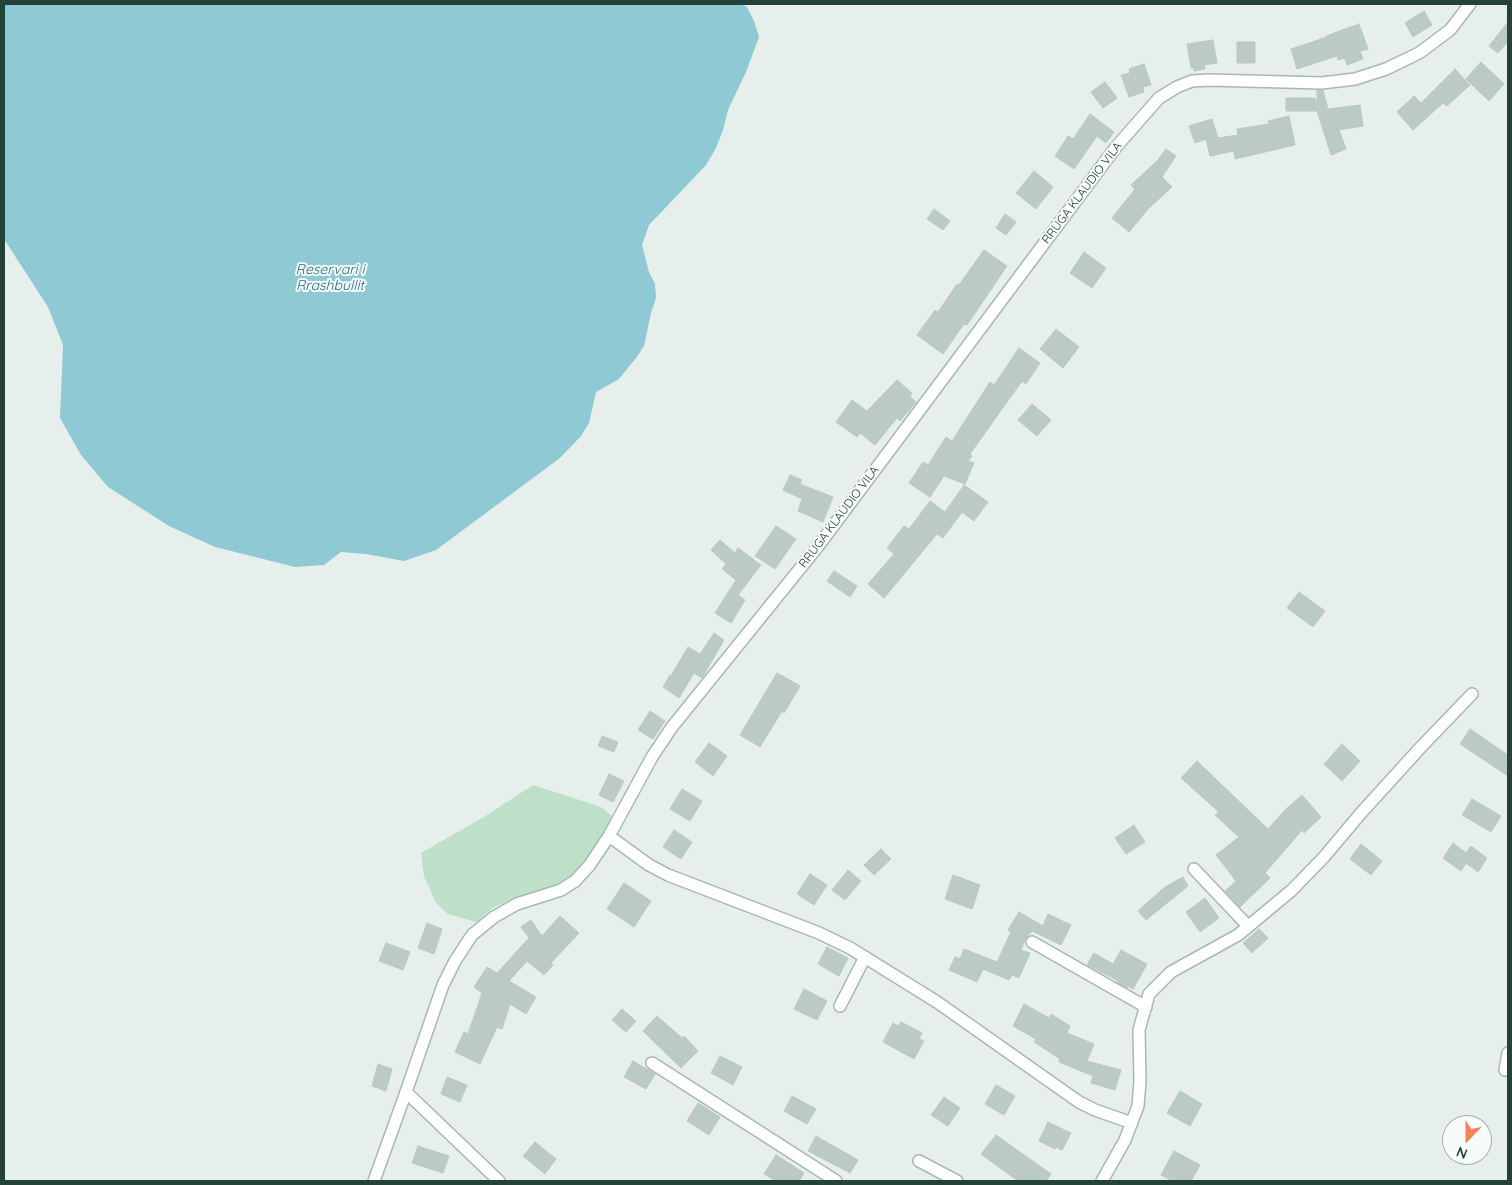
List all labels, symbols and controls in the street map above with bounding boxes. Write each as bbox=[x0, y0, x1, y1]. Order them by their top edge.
street label: RRUGA KLAUDIO VILA bbox=[1039, 139, 1125, 247]
water label: Reservari i Rrashbullit bbox=[296, 262, 364, 294]
street label: RRUGA KLAUDIO VILA bbox=[796, 463, 882, 571]
north arrow bbox=[1442, 1115, 1492, 1165]
text: N bbox=[1454, 1143, 1470, 1163]

